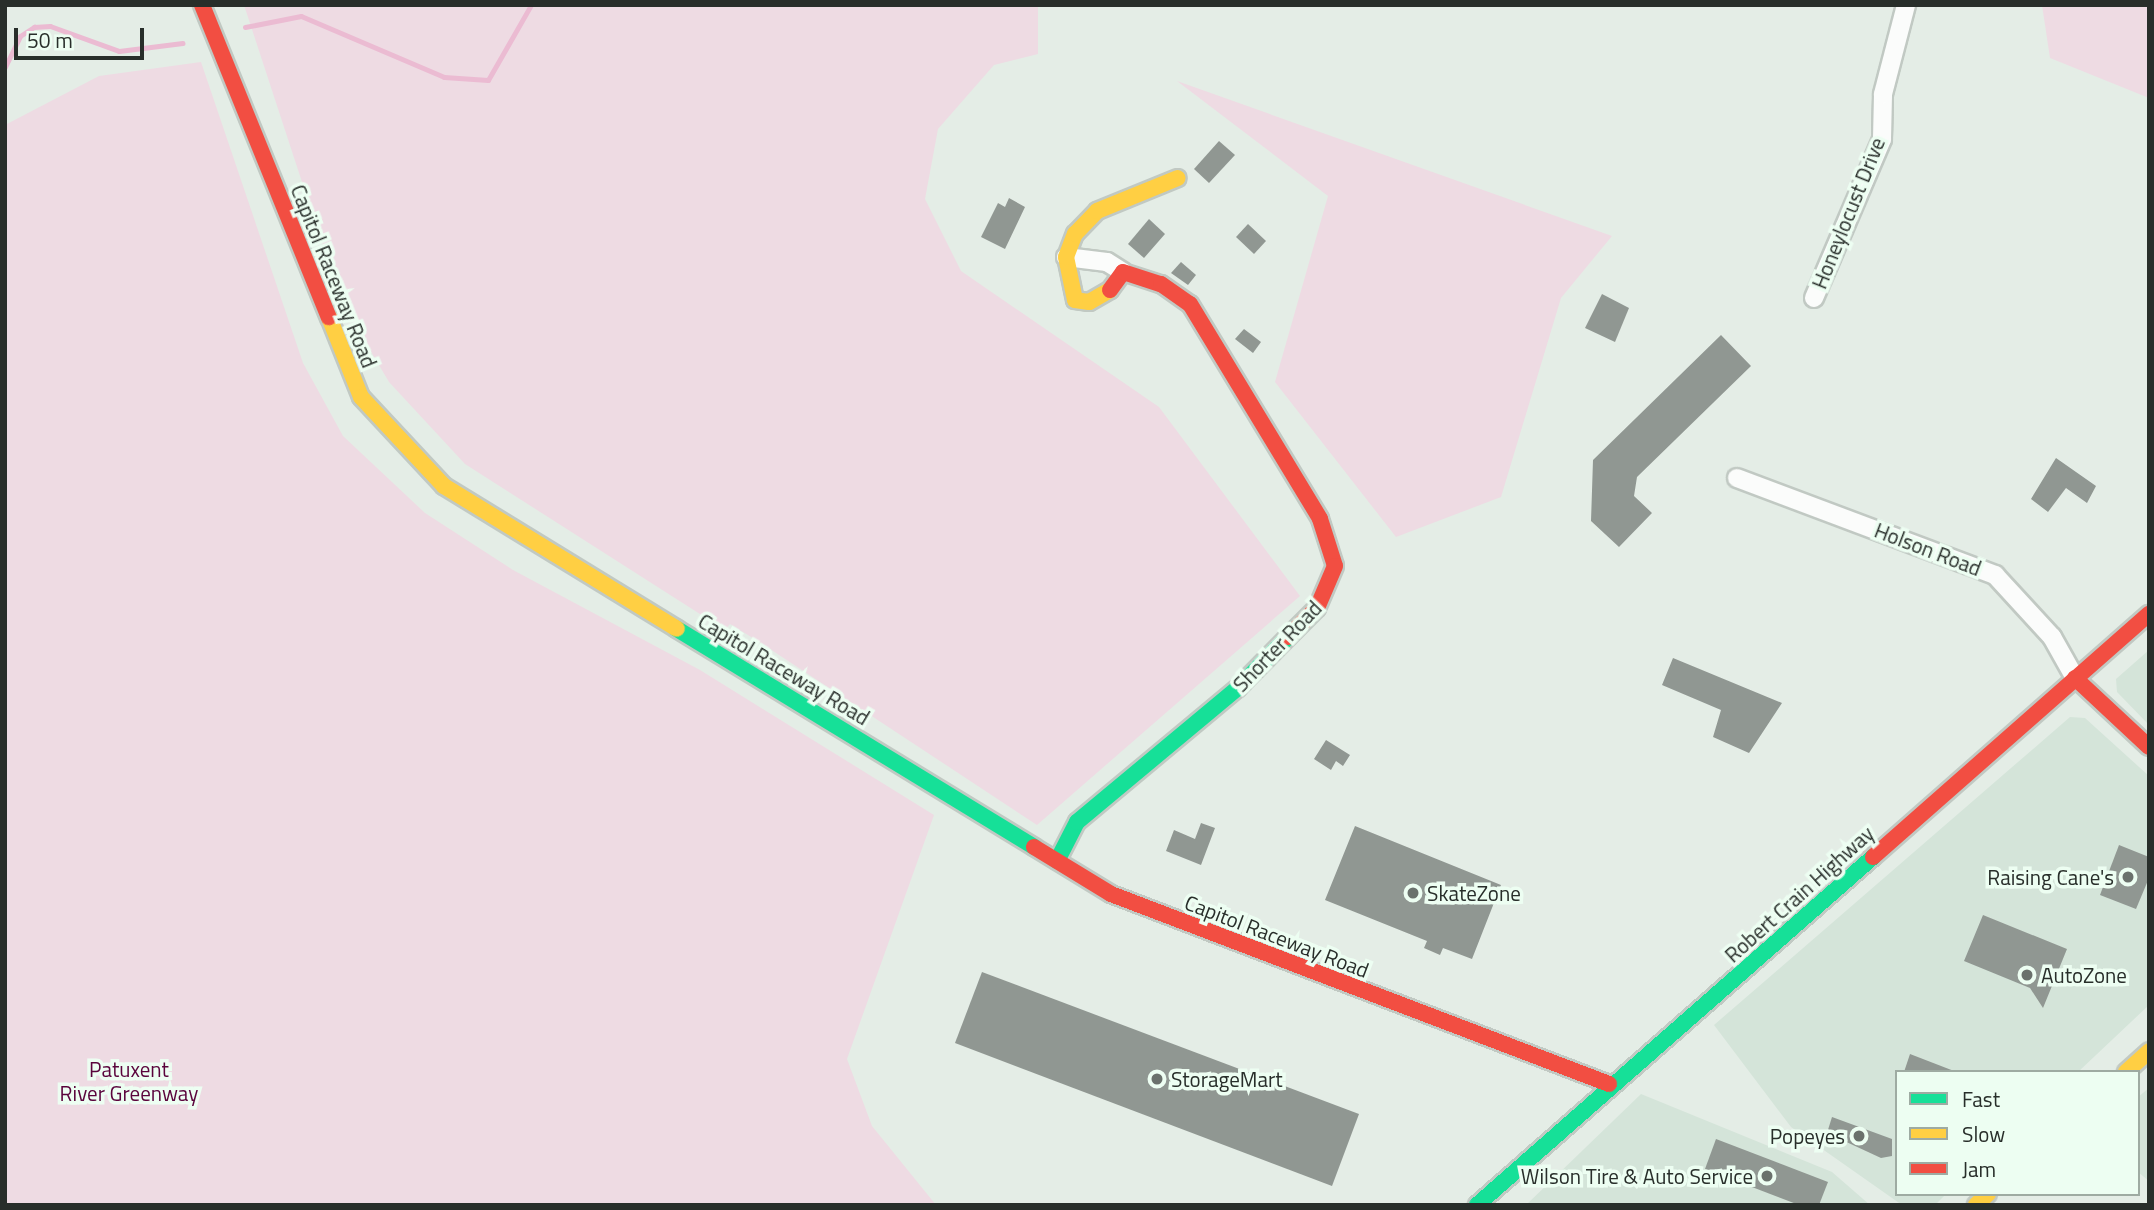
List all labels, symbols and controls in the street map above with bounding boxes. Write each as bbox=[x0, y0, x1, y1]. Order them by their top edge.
scale bar bbox=[18, 14, 147, 58]
text: 50 m bbox=[27, 24, 73, 56]
street label: Honeylocust Drive bbox=[1806, 134, 1890, 292]
street label: Capitol Raceway Road bbox=[286, 181, 382, 371]
street label: Holson Road bbox=[1871, 517, 1985, 581]
street label: Shorter Road bbox=[1228, 595, 1326, 697]
street label: Capitol Raceway Road bbox=[694, 608, 874, 730]
street label: Robert Crain Highway bbox=[1719, 821, 1879, 967]
place label: Raising Cane's bbox=[1987, 864, 2114, 890]
marker: Raising Cane's bbox=[2120, 869, 2136, 885]
place label: SkateZone bbox=[1427, 880, 1521, 906]
marker: SkateZone bbox=[1405, 885, 1421, 901]
street label: Capitol Raceway Road bbox=[1181, 889, 1373, 983]
place label: AutoZone bbox=[2041, 962, 2127, 988]
marker: AutoZone bbox=[2019, 967, 2035, 983]
park label: Patuxent River Greenway bbox=[60, 1056, 198, 1106]
place label: StorageMart bbox=[1171, 1066, 1283, 1092]
legend bbox=[1895, 1070, 2140, 1196]
marker: StorageMart bbox=[1149, 1071, 1165, 1087]
text: Fast bbox=[1962, 1083, 2000, 1115]
text: Slow bbox=[1962, 1118, 2005, 1150]
place label: Popeyes bbox=[1770, 1123, 1845, 1149]
marker: Popeyes bbox=[1851, 1128, 1867, 1144]
text: Jam bbox=[1962, 1153, 1996, 1185]
place label: Wilson Tire & Auto Service bbox=[1521, 1163, 1753, 1189]
marker: Wilson Tire & Auto Service bbox=[1759, 1168, 1775, 1184]

